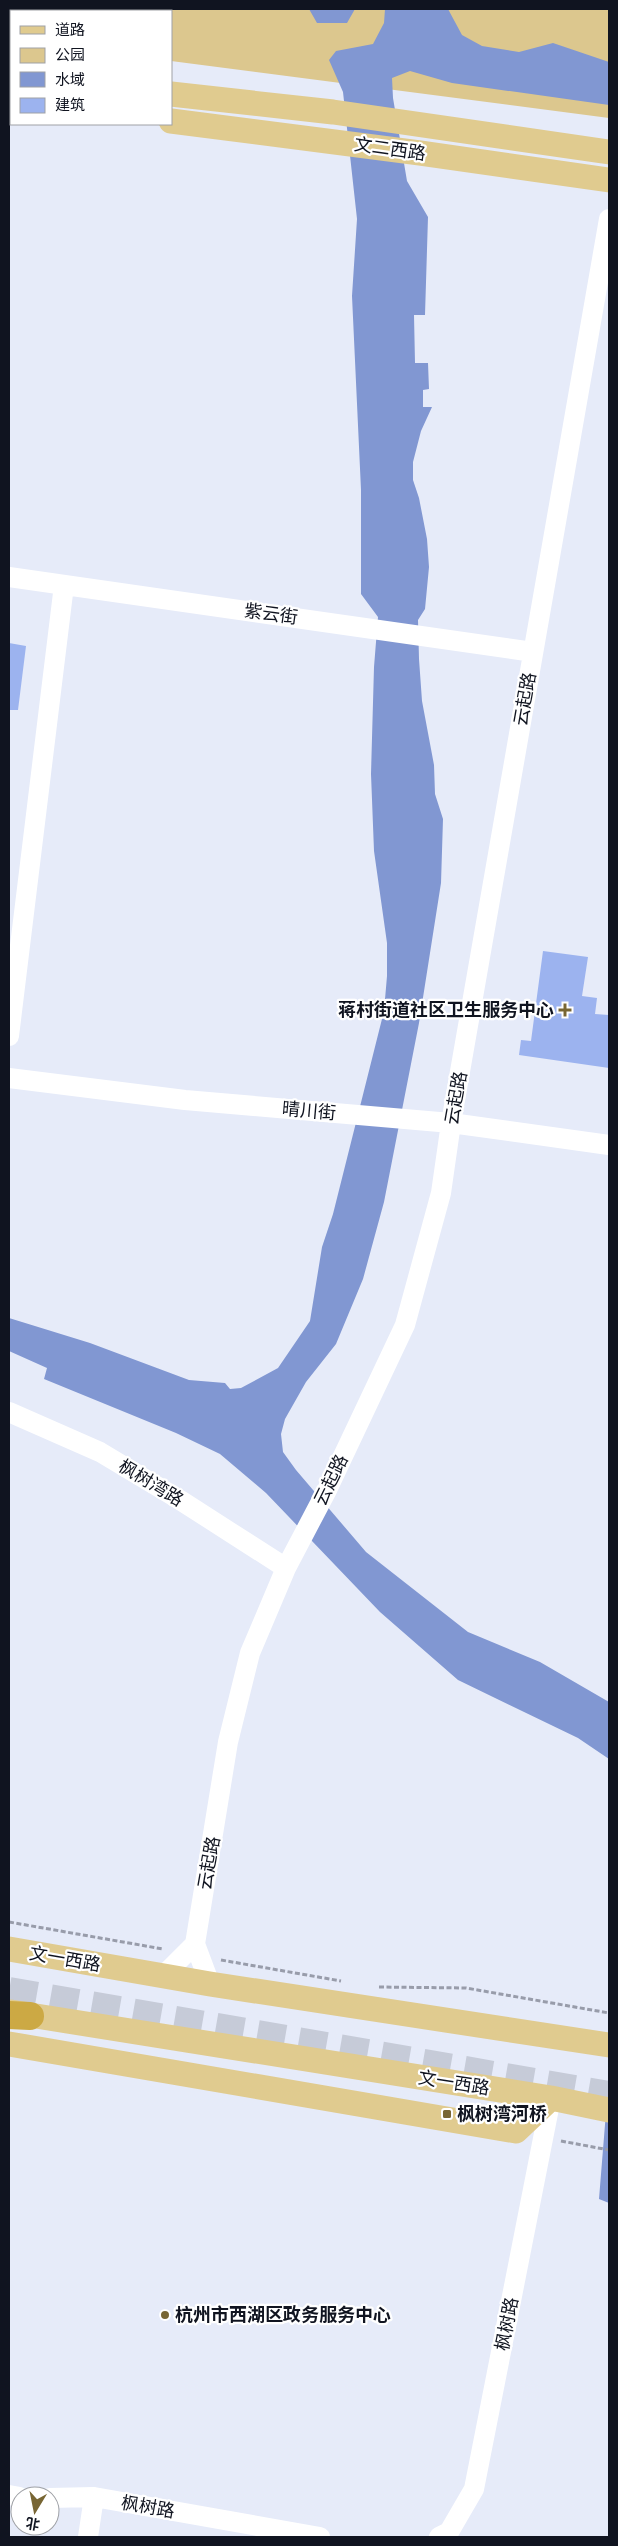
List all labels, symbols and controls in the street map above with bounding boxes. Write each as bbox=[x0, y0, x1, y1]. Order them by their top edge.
legend bbox=[10, 10, 172, 125]
text: 道路 bbox=[55, 21, 85, 39]
text: 公园 bbox=[55, 46, 85, 64]
text: 水域 bbox=[55, 71, 85, 89]
text: 建筑 bbox=[55, 96, 85, 114]
street label: 文二西路 bbox=[353, 133, 427, 165]
street label: 紫云街 bbox=[243, 599, 299, 629]
street label: 云起路 bbox=[509, 671, 541, 727]
place label: 蒋村街道社区卫生服务中心 bbox=[338, 999, 554, 1021]
marker: 蒋村街道社区卫生服务中心 bbox=[558, 1003, 572, 1017]
street label: 云起路 bbox=[440, 1070, 472, 1126]
street label: 晴川街 bbox=[281, 1098, 337, 1124]
street label: 云起路 bbox=[309, 1451, 353, 1509]
street label: 枫树湾路 bbox=[114, 1455, 188, 1511]
street label: 云起路 bbox=[193, 1835, 225, 1891]
street label: 文一西路 bbox=[28, 1942, 102, 1976]
street label: 文一西路 bbox=[417, 2067, 491, 2099]
place label: 枫树湾河桥 bbox=[457, 2103, 547, 2125]
marker: 枫树湾河桥 bbox=[441, 2108, 453, 2120]
street label: 枫树路 bbox=[491, 2295, 523, 2353]
place label: 杭州市西湖区政务服务中心 bbox=[175, 2304, 391, 2326]
marker: 杭州市西湖区政务服务中心 bbox=[159, 2309, 171, 2321]
north arrow bbox=[10, 2486, 60, 2536]
street label: 枫树路 bbox=[120, 2491, 176, 2523]
text: 北 bbox=[24, 2514, 41, 2533]

